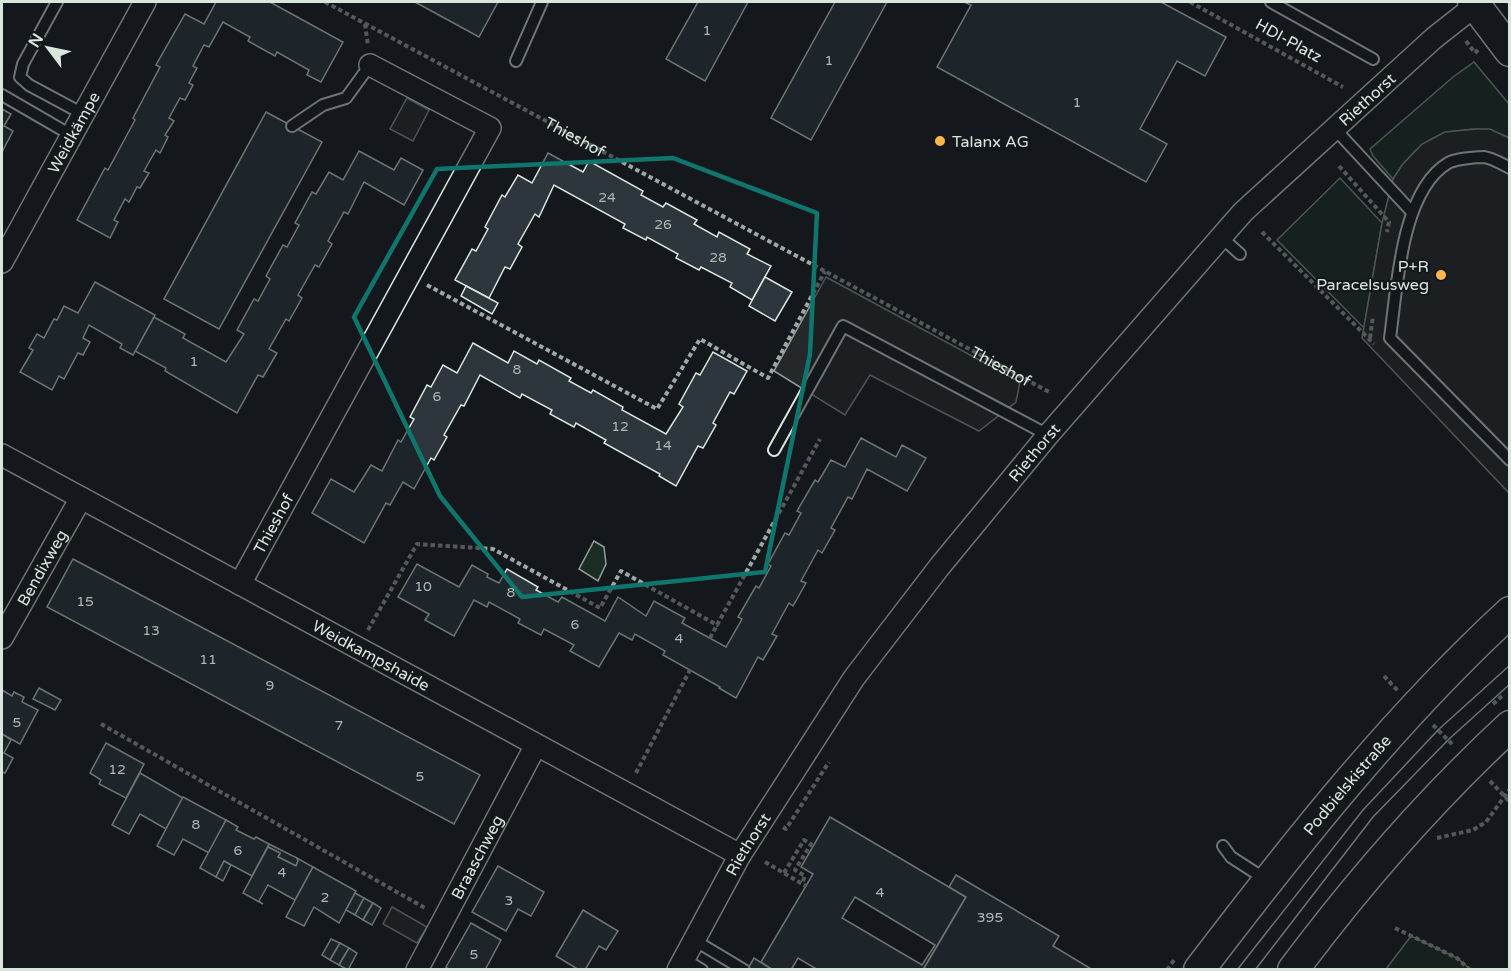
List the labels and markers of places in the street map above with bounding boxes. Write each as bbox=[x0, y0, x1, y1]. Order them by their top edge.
place label: Talanx AG bbox=[952, 132, 1029, 152]
marker: Talanx AG bbox=[933, 134, 947, 148]
place label: P+R Paracelsusweg bbox=[1316, 257, 1429, 295]
marker: P+R Paracelsusweg bbox=[1434, 268, 1448, 282]

